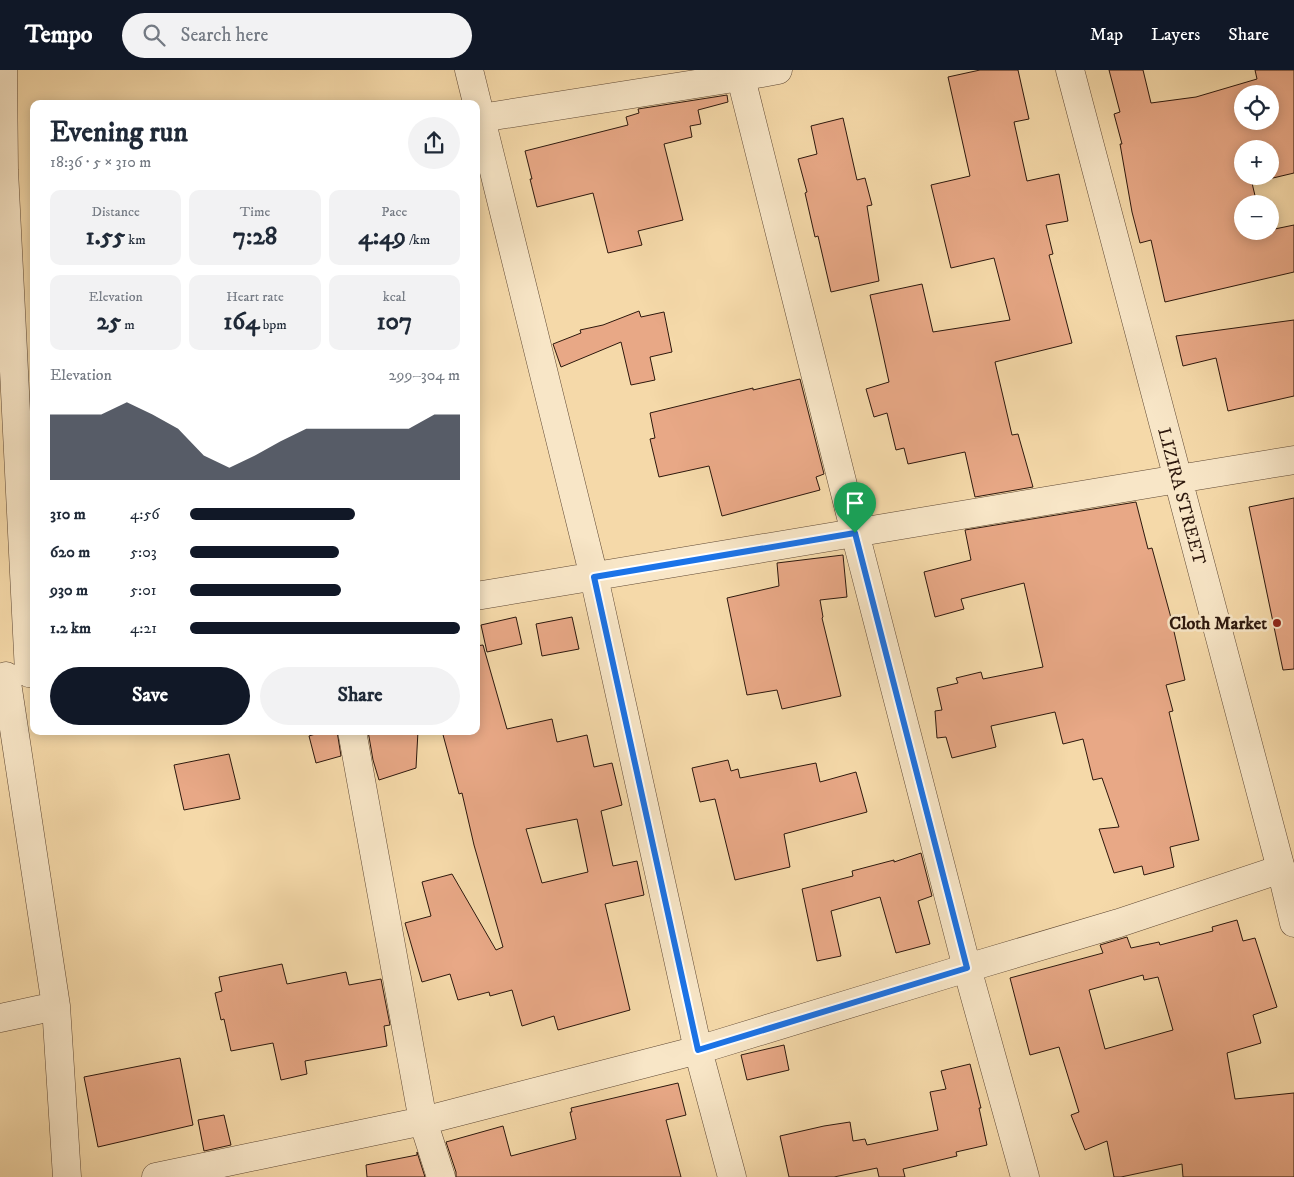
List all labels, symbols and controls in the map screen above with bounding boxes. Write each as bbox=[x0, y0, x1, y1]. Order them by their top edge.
search box bbox=[122, 13, 472, 58]
text: Tempo bbox=[25, 20, 92, 50]
icon: search bbox=[140, 21, 168, 49]
text: Search here bbox=[180, 24, 268, 47]
text: Map bbox=[1090, 24, 1123, 46]
text: Layers bbox=[1151, 24, 1200, 46]
text: Share bbox=[1228, 24, 1269, 46]
map controls bbox=[1234, 85, 1279, 240]
button: locate bbox=[1234, 85, 1279, 130]
text: Evening run bbox=[50, 115, 188, 150]
button: share bbox=[408, 117, 460, 169]
button: + bbox=[1234, 140, 1279, 185]
text: 18:36 · 5 × 310 m bbox=[50, 152, 151, 172]
button: − bbox=[1234, 195, 1279, 240]
text: Distance bbox=[92, 203, 140, 221]
text: Time bbox=[240, 203, 270, 221]
text: Pace bbox=[381, 203, 407, 221]
text: 1.55 bbox=[86, 221, 125, 252]
text: 7:28 bbox=[233, 221, 277, 252]
text: 4:49 bbox=[358, 221, 406, 252]
text: km bbox=[125, 231, 146, 249]
text: /km bbox=[406, 231, 430, 249]
text: Elevation bbox=[89, 288, 143, 306]
text: Heart rate bbox=[226, 288, 284, 306]
text: kcal bbox=[383, 288, 406, 306]
text: 25 bbox=[97, 306, 121, 337]
text: 164 bbox=[223, 306, 260, 337]
text: 107 bbox=[376, 306, 412, 337]
text: m bbox=[121, 316, 135, 334]
text: bpm bbox=[260, 316, 287, 334]
text: Elevation bbox=[50, 365, 112, 385]
text: 299–304 m bbox=[389, 365, 460, 385]
street label: LIZIRA STREET bbox=[1152, 425, 1210, 567]
pin bbox=[834, 482, 876, 533]
icon: arrive bbox=[841, 489, 869, 517]
text: 310 m bbox=[50, 504, 86, 524]
text: 4:56 bbox=[130, 504, 160, 524]
text: 620 m bbox=[50, 542, 90, 562]
text: 5:03 bbox=[130, 542, 157, 562]
text: 930 m bbox=[50, 580, 88, 600]
text: 5:01 bbox=[130, 580, 157, 600]
place label: Cloth Market bbox=[1169, 613, 1267, 635]
marker: Cloth Market bbox=[1271, 617, 1283, 629]
text: 1.2 km bbox=[50, 618, 91, 638]
text: 4:21 bbox=[130, 618, 157, 638]
button: Save bbox=[50, 667, 250, 725]
button: Share bbox=[260, 667, 460, 725]

